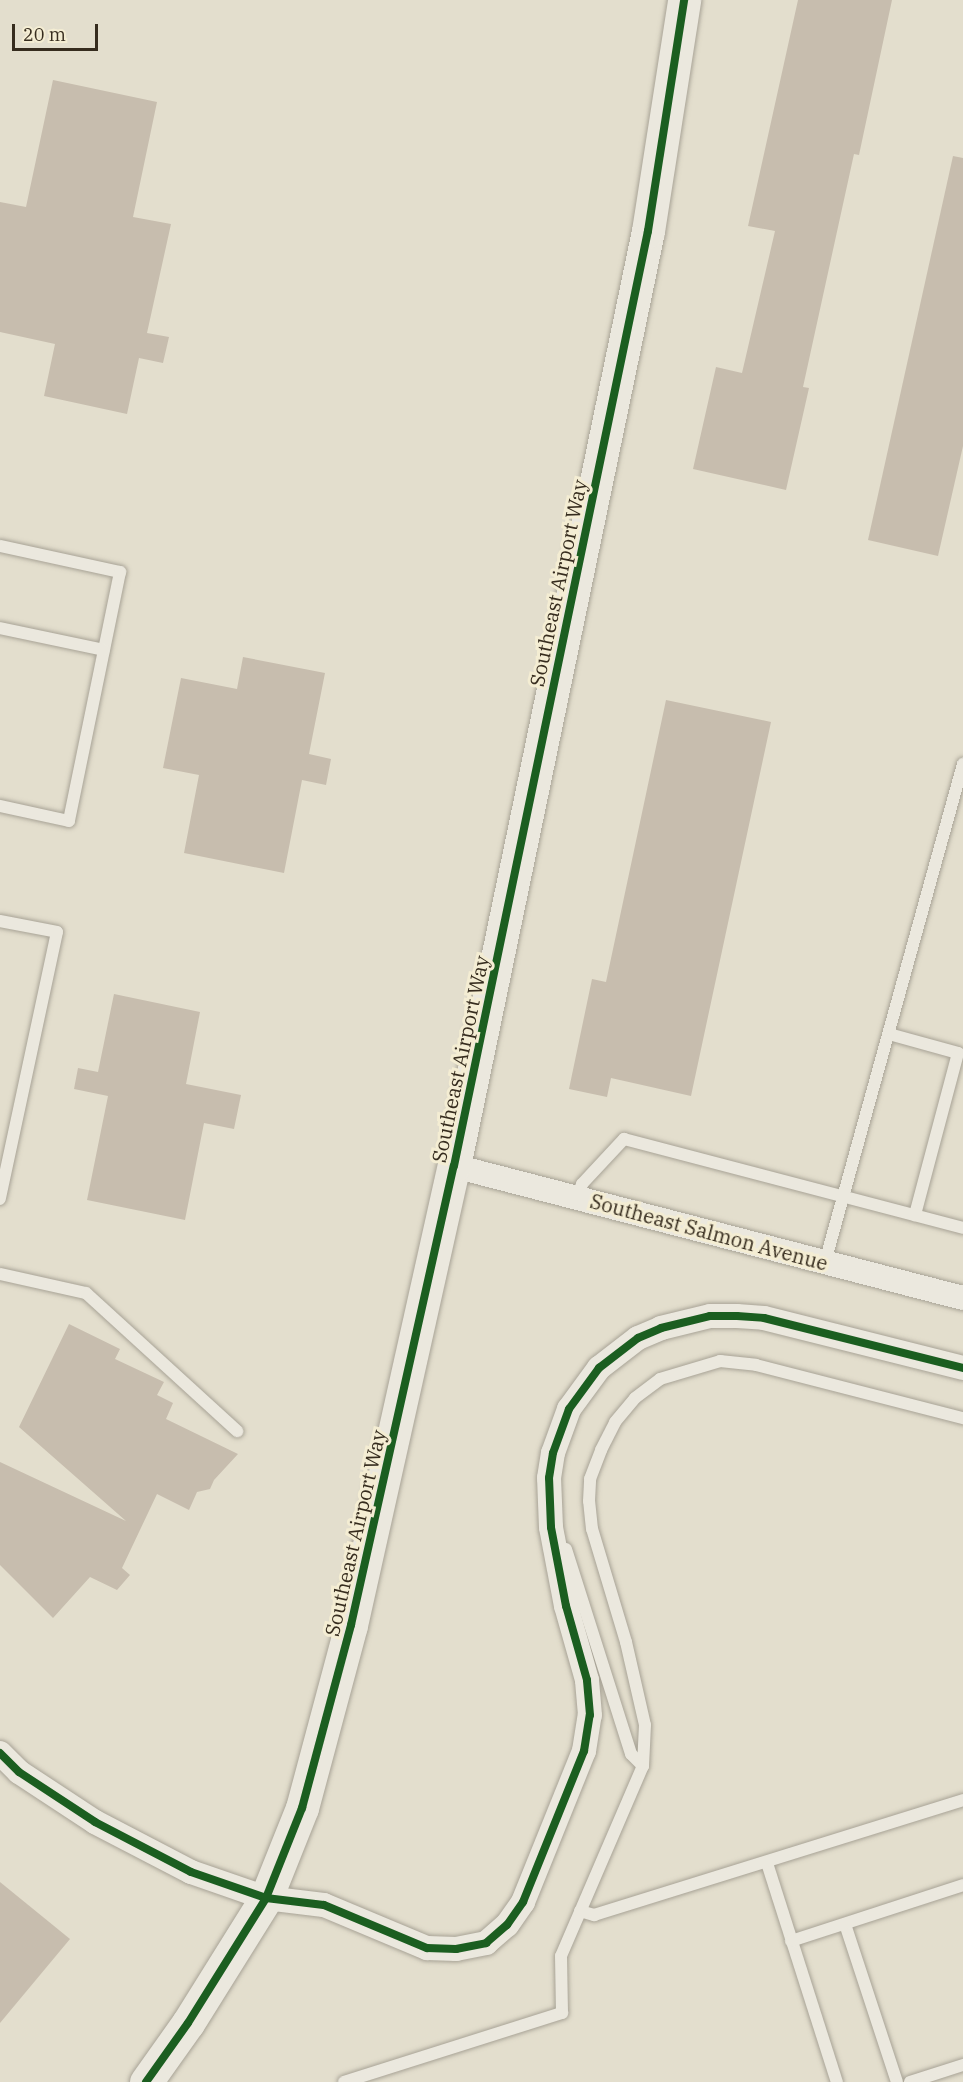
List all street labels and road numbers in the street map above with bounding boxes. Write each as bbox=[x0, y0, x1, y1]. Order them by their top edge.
street label: Southeast Airport Way bbox=[524, 477, 592, 689]
street label: Southeast Airport Way bbox=[426, 953, 494, 1165]
street label: Southeast Salmon Avenue bbox=[588, 1189, 830, 1275]
street label: Southeast Airport Way bbox=[320, 1427, 390, 1639]

